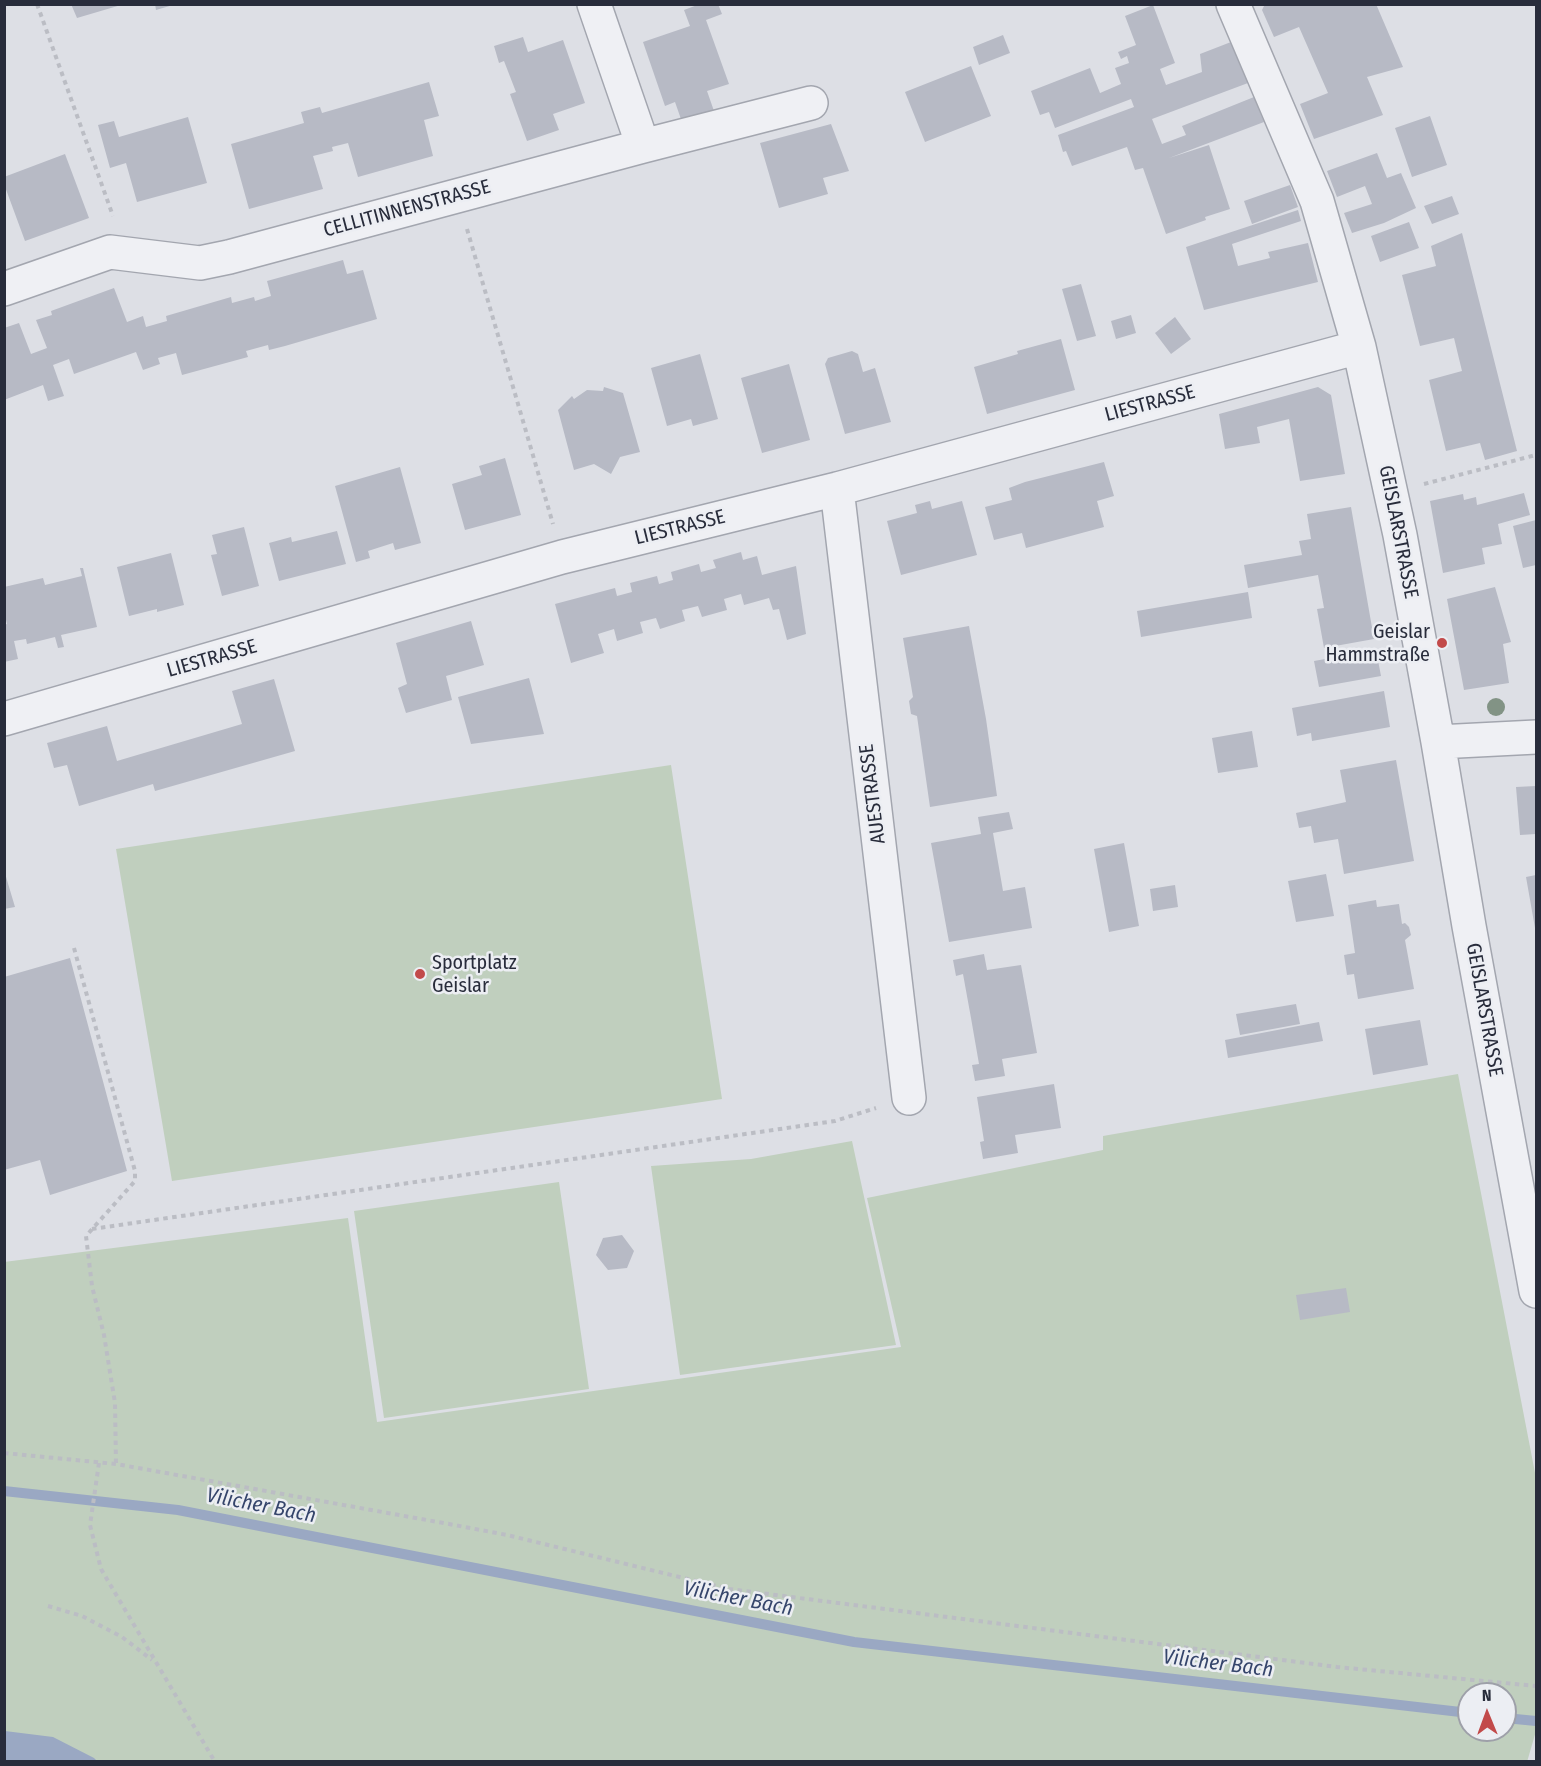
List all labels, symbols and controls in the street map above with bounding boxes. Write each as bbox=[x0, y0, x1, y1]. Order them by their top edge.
street label: CELLITINNENSTRASSE bbox=[321, 175, 493, 243]
street label: LIESTRASSE bbox=[1102, 380, 1198, 428]
street label: GEISLARSTRASSE bbox=[1373, 463, 1423, 601]
street label: LIESTRASSE bbox=[632, 505, 728, 551]
place label: Geislar Hammstraße bbox=[1326, 620, 1430, 667]
street label: LIESTRASSE bbox=[164, 635, 260, 683]
marker: Geislar Hammstraße bbox=[1435, 636, 1449, 650]
street label: AUESTRASSE bbox=[855, 743, 891, 845]
street label: GEISLARSTRASSE bbox=[1460, 941, 1508, 1079]
place label: Sportplatz Geislar bbox=[432, 951, 517, 998]
marker: Sportplatz Geislar bbox=[413, 967, 427, 981]
water label: Vilicher Bach bbox=[204, 1483, 318, 1529]
water label: Vilicher Bach bbox=[681, 1576, 795, 1622]
water label: Vilicher Bach bbox=[1161, 1645, 1275, 1683]
north arrow bbox=[1457, 1682, 1517, 1742]
text: N bbox=[1482, 1686, 1492, 1705]

